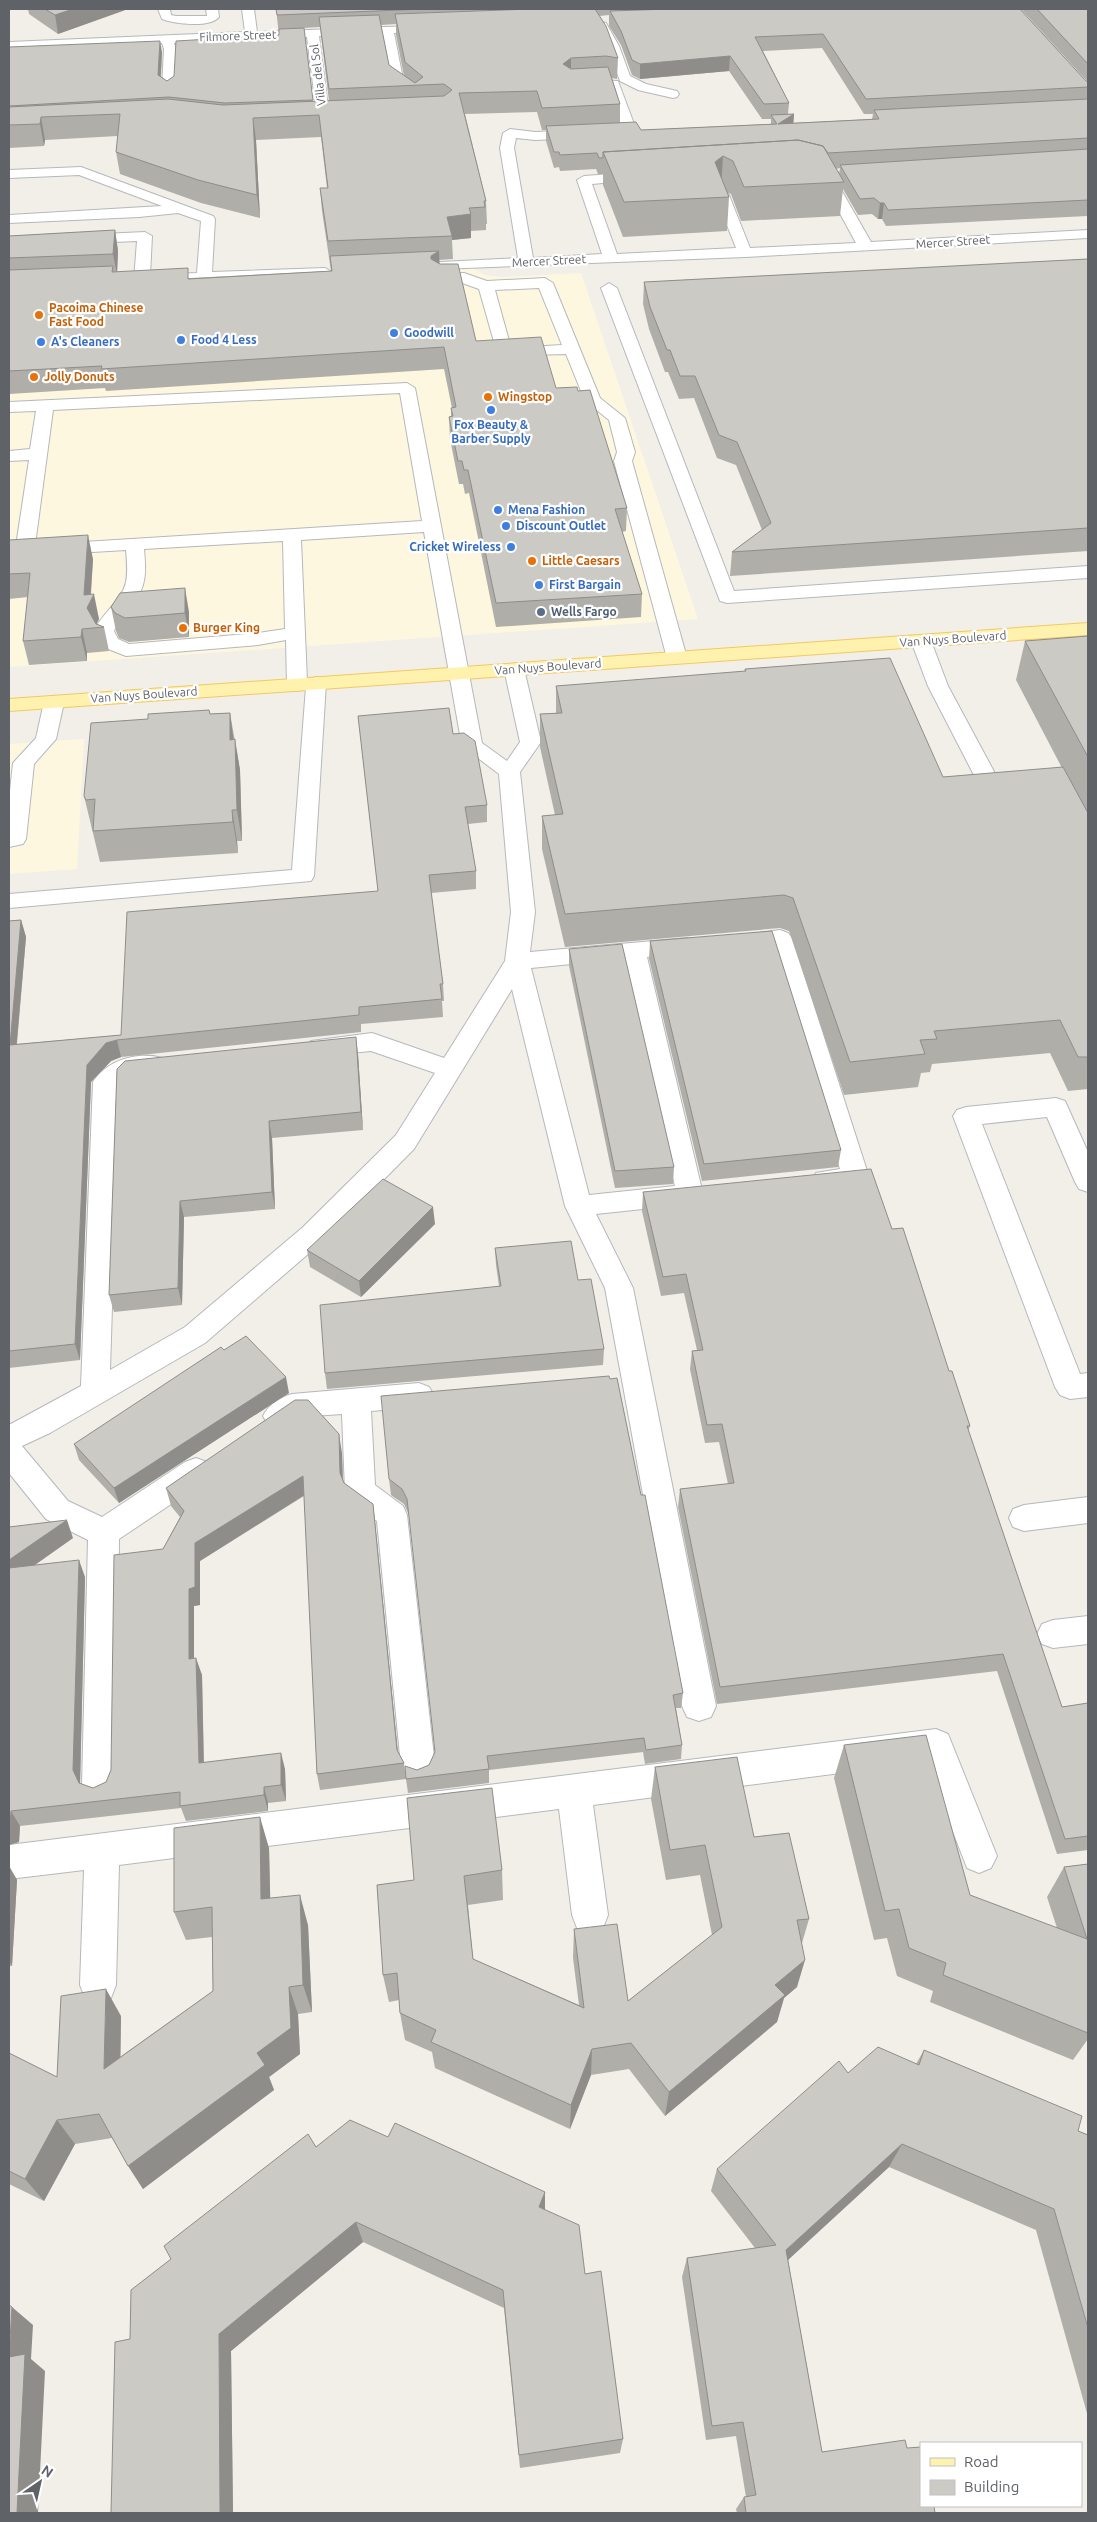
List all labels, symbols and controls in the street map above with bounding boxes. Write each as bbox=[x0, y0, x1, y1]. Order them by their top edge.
street label: Filmore Street bbox=[199, 28, 277, 43]
street label: Villa del Sol bbox=[307, 43, 328, 107]
street label: Mercer Street bbox=[915, 232, 991, 251]
street label: Mercer Street bbox=[511, 252, 587, 269]
place label: Pacoima Chinese Fast Food bbox=[49, 301, 143, 328]
marker: Pacoima Chinese Fast Food bbox=[33, 309, 45, 321]
place label: Goodwill bbox=[404, 326, 454, 339]
marker: Goodwill bbox=[388, 327, 400, 339]
place label: Food 4 Less bbox=[191, 333, 257, 346]
marker: Food 4 Less bbox=[175, 334, 187, 346]
place label: A's Cleaners bbox=[51, 335, 120, 348]
marker: A's Cleaners bbox=[35, 336, 47, 348]
place label: Jolly Donuts bbox=[44, 370, 115, 383]
marker: Jolly Donuts bbox=[28, 371, 40, 383]
place label: Wingstop bbox=[498, 390, 552, 403]
marker: Wingstop bbox=[482, 391, 494, 403]
marker: Fox Beauty & Barber Supply bbox=[485, 404, 497, 416]
place label: Fox Beauty & Barber Supply bbox=[451, 418, 531, 445]
place label: Mena Fashion bbox=[508, 503, 585, 516]
marker: Mena Fashion bbox=[492, 504, 504, 516]
place label: Discount Outlet bbox=[516, 519, 606, 532]
marker: Discount Outlet bbox=[500, 520, 512, 532]
place label: Cricket Wireless bbox=[409, 540, 501, 553]
marker: Cricket Wireless bbox=[505, 541, 517, 553]
place label: Little Caesars bbox=[542, 554, 620, 567]
marker: Little Caesars bbox=[526, 555, 538, 567]
place label: First Bargain bbox=[549, 578, 621, 591]
marker: First Bargain bbox=[533, 579, 545, 591]
place label: Wells Fargo bbox=[551, 605, 617, 618]
marker: Wells Fargo bbox=[535, 606, 547, 618]
place label: Burger King bbox=[193, 621, 260, 634]
marker: Burger King bbox=[177, 622, 189, 634]
street label: Van Nuys Boulevard bbox=[899, 628, 1007, 649]
street label: Van Nuys Boulevard bbox=[494, 656, 602, 677]
street label: Van Nuys Boulevard bbox=[90, 684, 198, 705]
legend bbox=[920, 2442, 1082, 2507]
text: Road bbox=[964, 2453, 999, 2470]
north arrow bbox=[15, 2457, 65, 2507]
text: N bbox=[38, 2462, 56, 2481]
text: Building bbox=[964, 2478, 1019, 2495]

